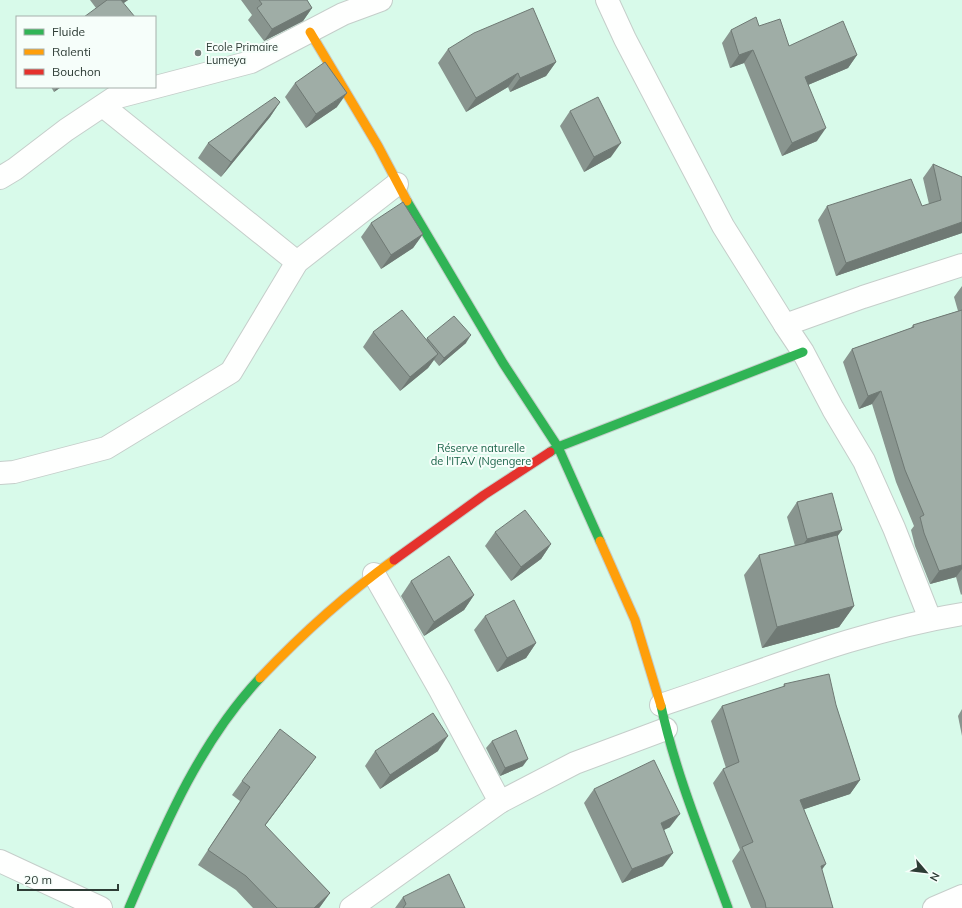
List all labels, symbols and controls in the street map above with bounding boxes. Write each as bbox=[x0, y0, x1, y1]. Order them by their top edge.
legend bbox=[16, 16, 156, 88]
text: Fluide bbox=[52, 24, 85, 39]
place label: Ecole Primaire Lumeya bbox=[206, 40, 278, 67]
text: Ralenti bbox=[52, 44, 91, 59]
marker: Ecole Primaire Lumeya bbox=[193, 48, 203, 58]
text: Bouchon bbox=[52, 64, 101, 79]
park label: Réserve naturelle de l'ITAV (Ngengere bbox=[431, 441, 531, 468]
north arrow bbox=[906, 852, 946, 892]
scale bar bbox=[18, 866, 118, 892]
text: N bbox=[927, 870, 943, 884]
text: 20 m bbox=[24, 872, 52, 887]

